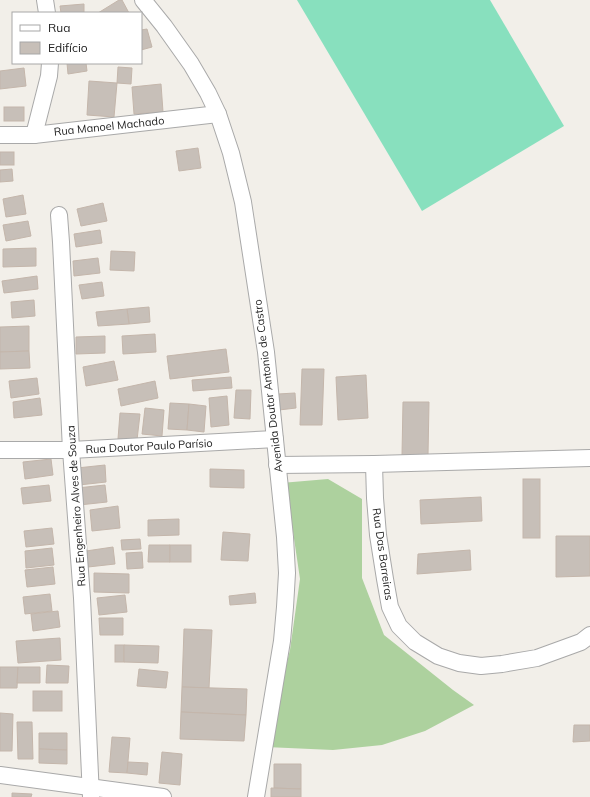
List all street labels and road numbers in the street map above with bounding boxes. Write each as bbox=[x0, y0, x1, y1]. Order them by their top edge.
street label: Rua Manoel Machado bbox=[53, 113, 165, 139]
street label: Avenida Doutor Antonio de Castro bbox=[250, 299, 286, 473]
street label: Rua Engenheiro Alves de Souza bbox=[63, 425, 89, 587]
street label: Rua Doutor Paulo Parísio bbox=[85, 436, 213, 456]
street label: Rua Das Barreiras bbox=[370, 507, 396, 601]

